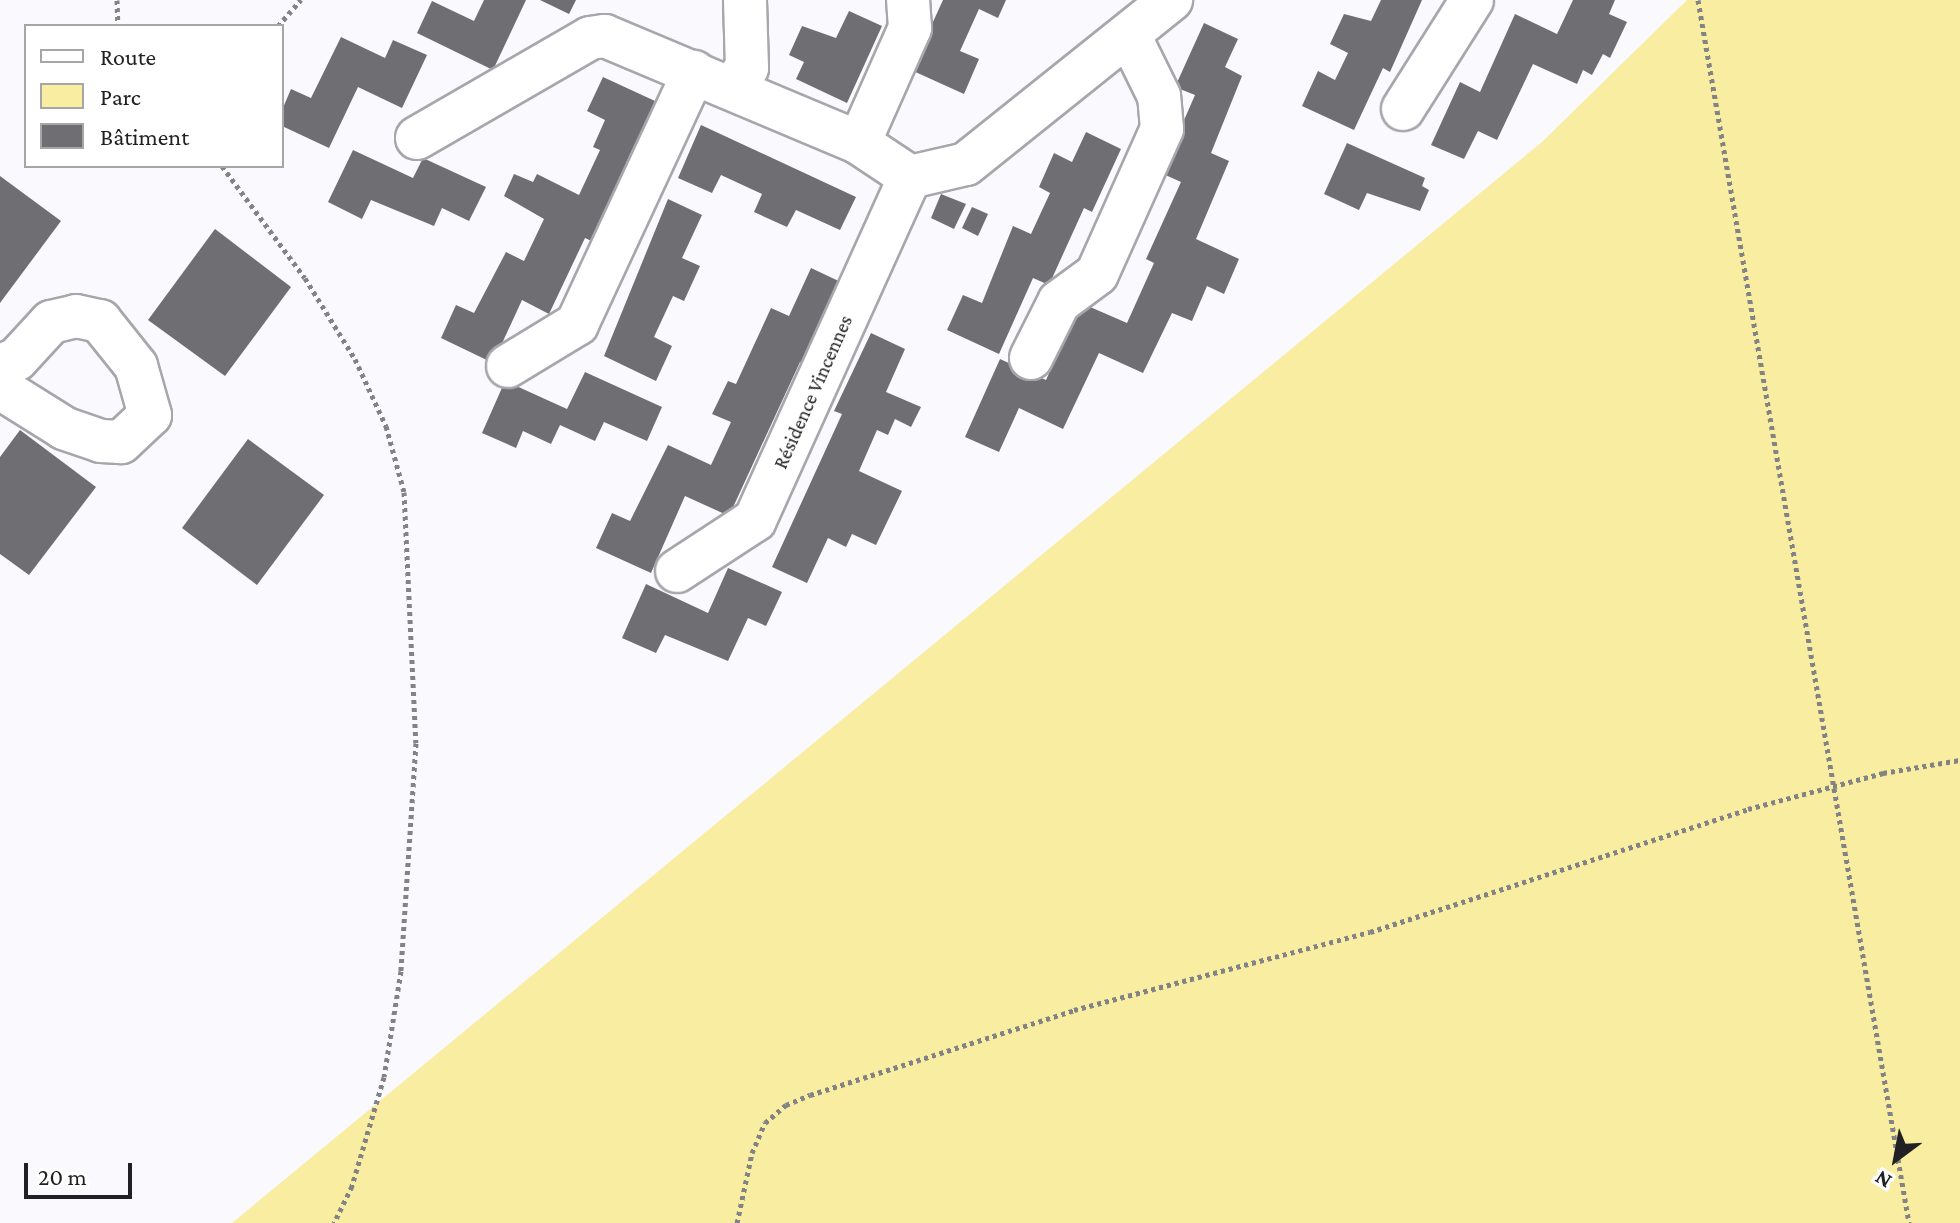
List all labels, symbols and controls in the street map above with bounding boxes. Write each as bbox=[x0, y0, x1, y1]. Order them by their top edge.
legend bbox=[24, 24, 284, 168]
text: Route bbox=[100, 43, 156, 70]
text: Parc bbox=[100, 83, 141, 110]
text: Bâtiment bbox=[100, 123, 189, 150]
street label: Résidence Vincennes bbox=[768, 311, 858, 473]
north arrow bbox=[1856, 1119, 1936, 1199]
scale bar bbox=[28, 1147, 136, 1197]
text: 20 m bbox=[38, 1163, 87, 1190]
text: N bbox=[1870, 1165, 1896, 1194]

